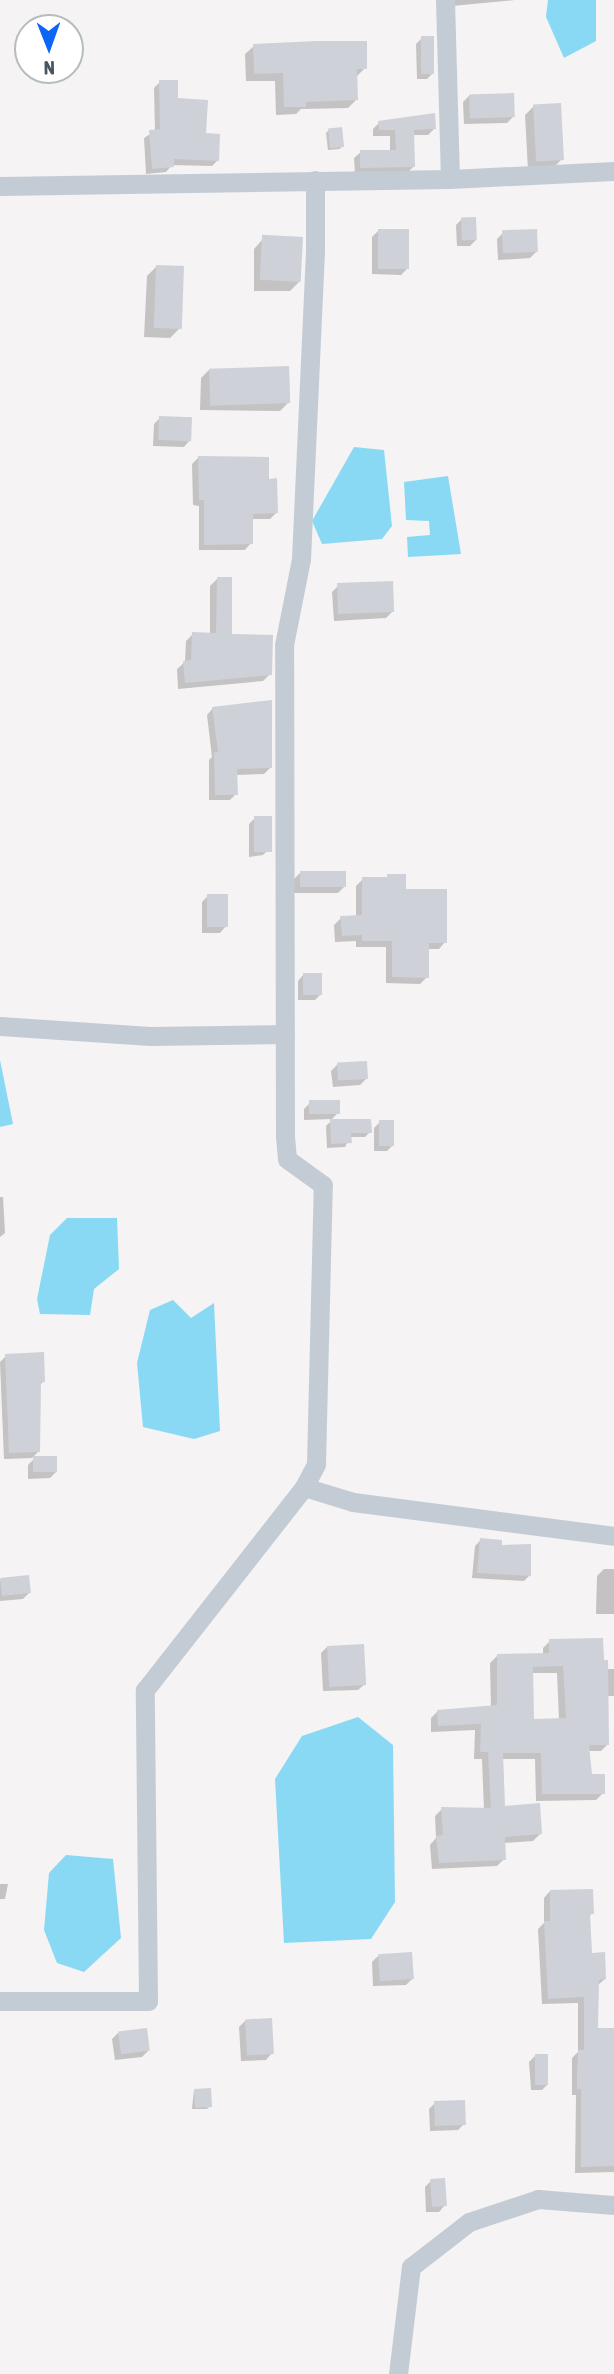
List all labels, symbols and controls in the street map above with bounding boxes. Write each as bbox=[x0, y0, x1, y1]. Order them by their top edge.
north arrow bbox=[14, 14, 84, 84]
text: N bbox=[44, 57, 55, 79]

